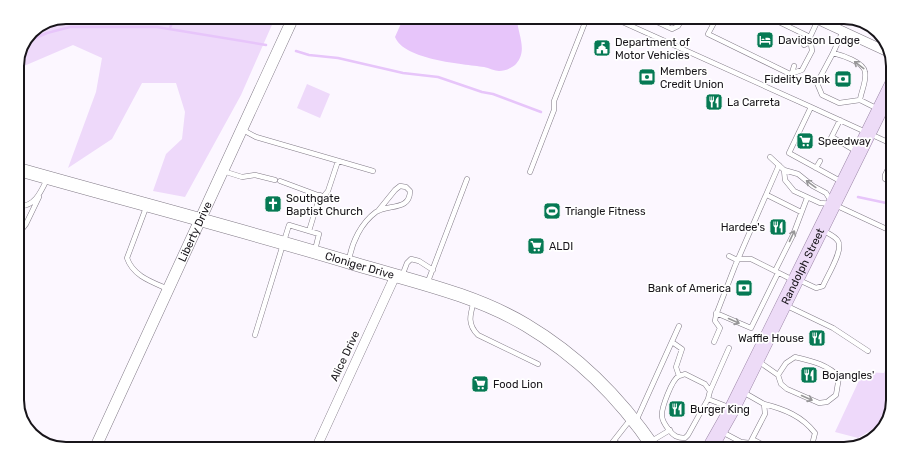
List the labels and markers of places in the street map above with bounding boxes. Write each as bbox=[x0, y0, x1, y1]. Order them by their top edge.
hotel icon: Davidson Lodge bbox=[755, 30, 775, 50]
place label: Davidson Lodge bbox=[778, 34, 860, 47]
place label: Department of Motor Vehicles bbox=[615, 36, 691, 62]
public building icon: Department of Motor Vehicles bbox=[592, 38, 612, 58]
place label: Members Credit Union bbox=[660, 65, 724, 91]
bank icon: Members Credit Union bbox=[637, 67, 657, 87]
bank icon: Fidelity Bank bbox=[833, 69, 853, 89]
place label: Fidelity Bank bbox=[764, 73, 830, 86]
restaurant icon: La Carreta bbox=[704, 92, 724, 112]
place label: La Carreta bbox=[727, 96, 780, 109]
supermarket icon: Speedway bbox=[795, 131, 815, 151]
place label: Speedway bbox=[818, 135, 871, 148]
place label: Southgate Baptist Church bbox=[286, 192, 363, 218]
church icon: Southgate Baptist Church bbox=[263, 194, 283, 214]
sports icon: Triangle Fitness bbox=[542, 201, 562, 221]
place label: Triangle Fitness bbox=[565, 205, 646, 218]
restaurant icon: Hardee's bbox=[768, 217, 788, 237]
place label: Hardee's bbox=[721, 221, 765, 234]
supermarket icon: ALDI bbox=[526, 236, 546, 256]
place label: ALDI bbox=[549, 240, 573, 253]
bank icon: Bank of America bbox=[734, 278, 754, 298]
place label: Bank of America bbox=[648, 282, 731, 295]
restaurant icon: Waffle House bbox=[807, 328, 827, 348]
place label: Waffle House bbox=[738, 332, 804, 345]
restaurant icon: Bojangles' bbox=[799, 365, 819, 385]
place label: Bojangles' bbox=[822, 369, 874, 382]
supermarket icon: Food Lion bbox=[470, 374, 490, 394]
place label: Food Lion bbox=[493, 378, 543, 391]
restaurant icon: Burger King bbox=[667, 399, 687, 419]
place label: Burger King bbox=[690, 403, 750, 416]

